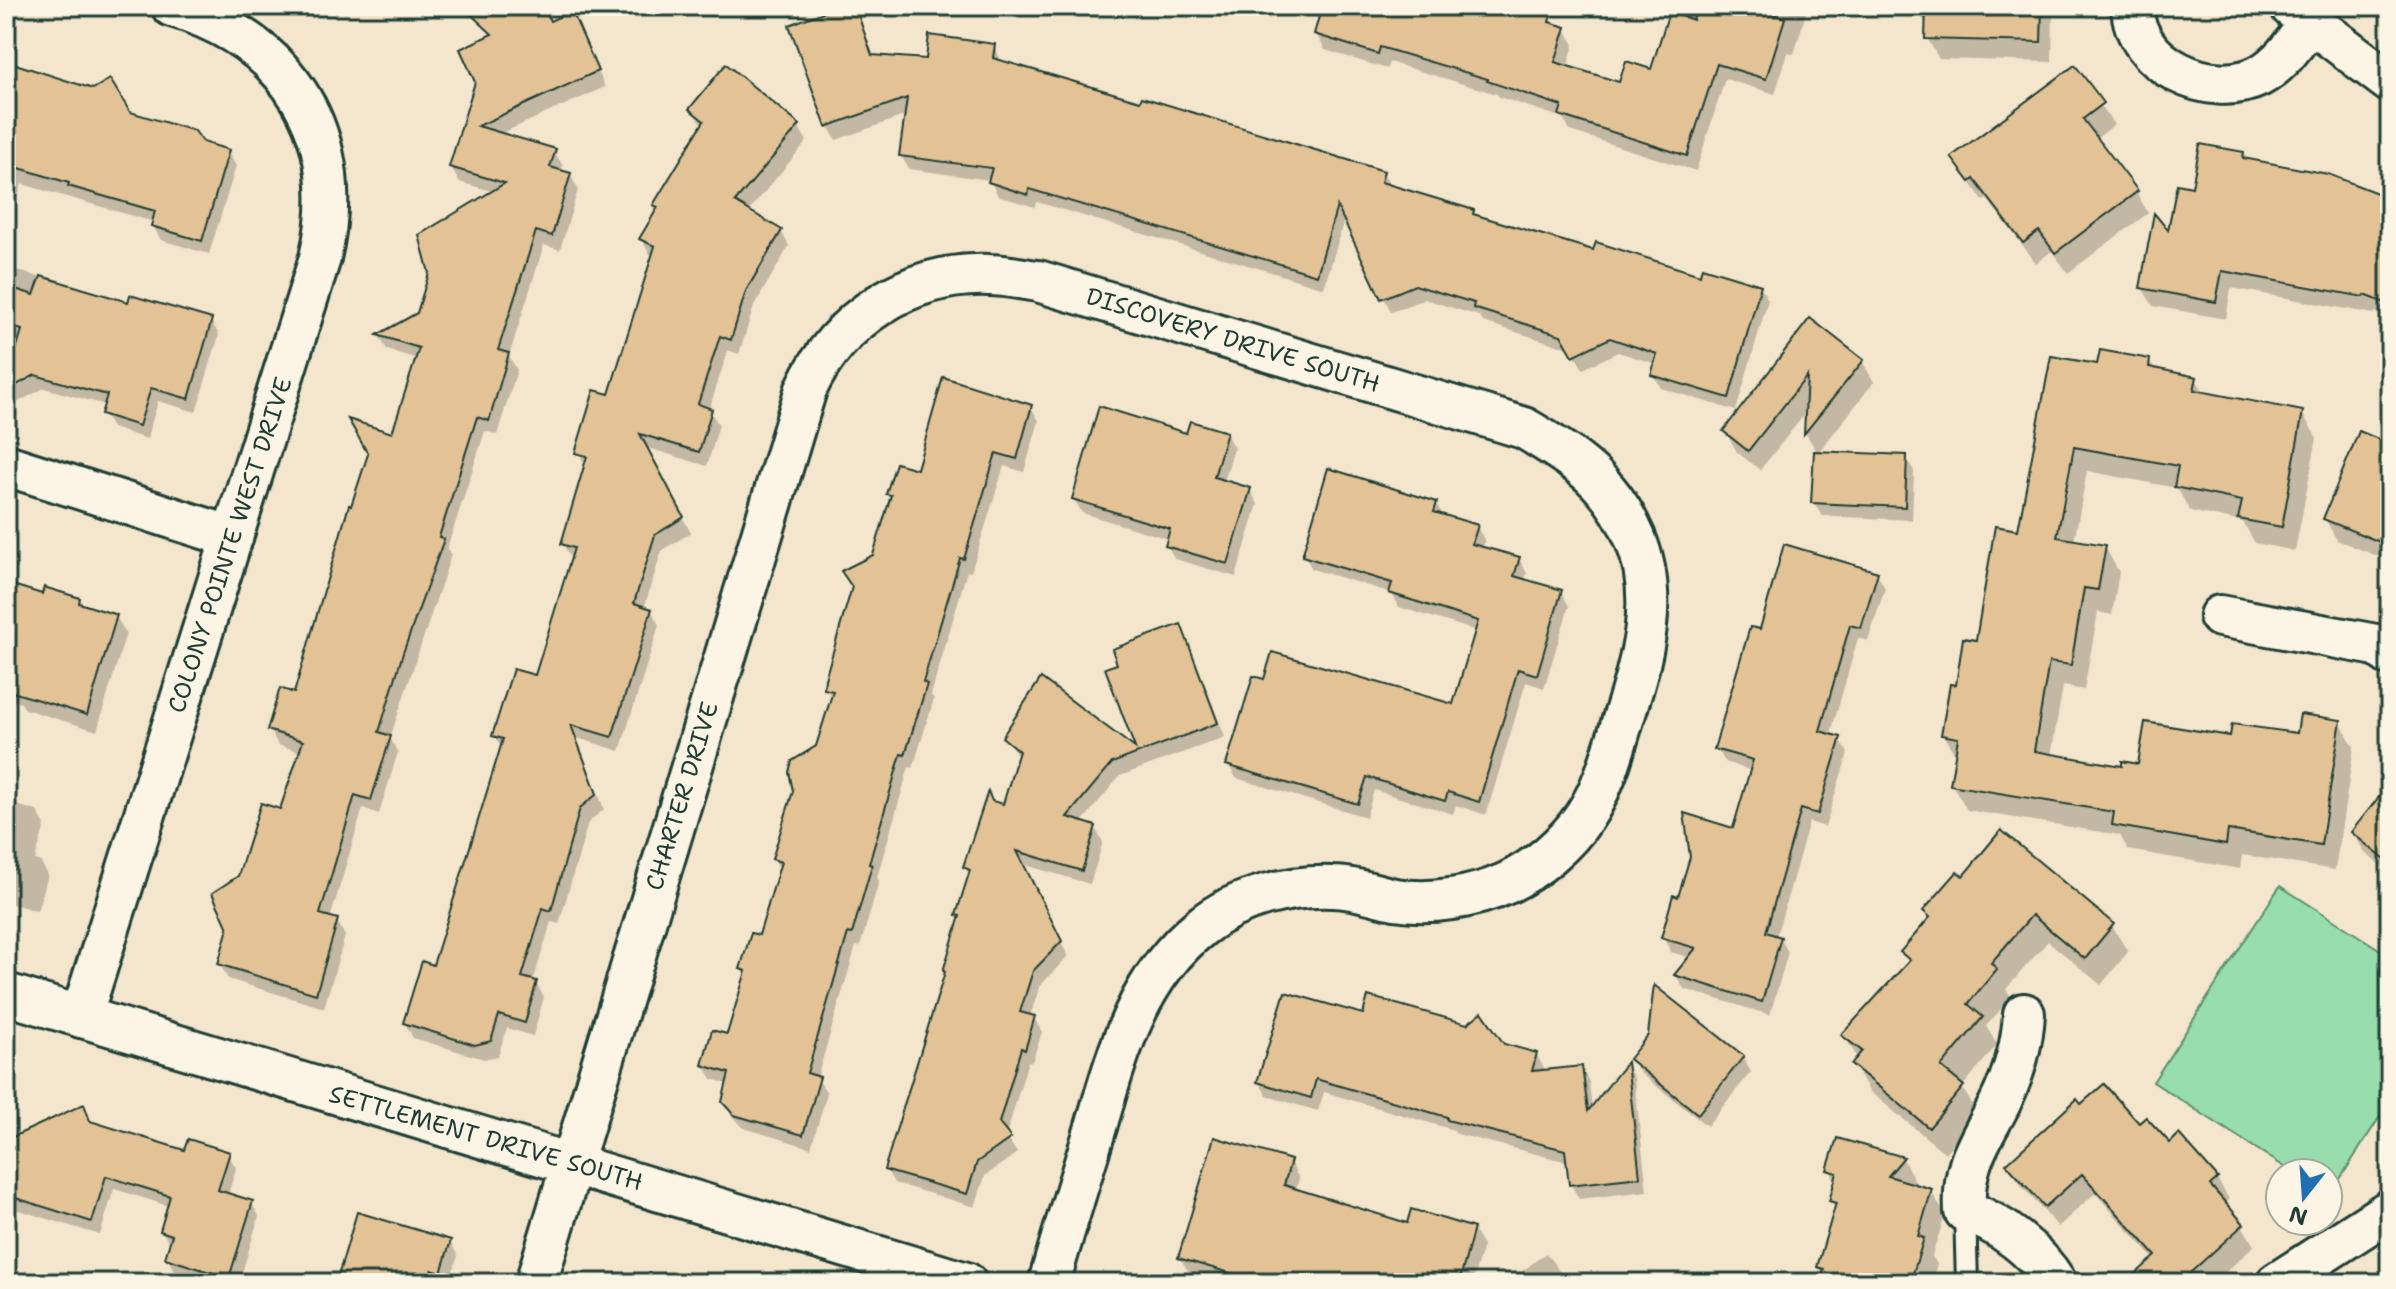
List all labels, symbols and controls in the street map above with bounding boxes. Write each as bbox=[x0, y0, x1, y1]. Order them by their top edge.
street label: DISCOVERY DRIVE SOUTH bbox=[1082, 280, 1384, 400]
street label: COLONY POINTE WEST DRIVE bbox=[160, 373, 300, 717]
street label: CHARTER DRIVE bbox=[638, 698, 726, 894]
street label: SETTLEMENT DRIVE SOUTH bbox=[325, 1078, 647, 1198]
north arrow bbox=[2264, 1157, 2344, 1237]
text: N bbox=[2286, 1199, 2311, 1232]

